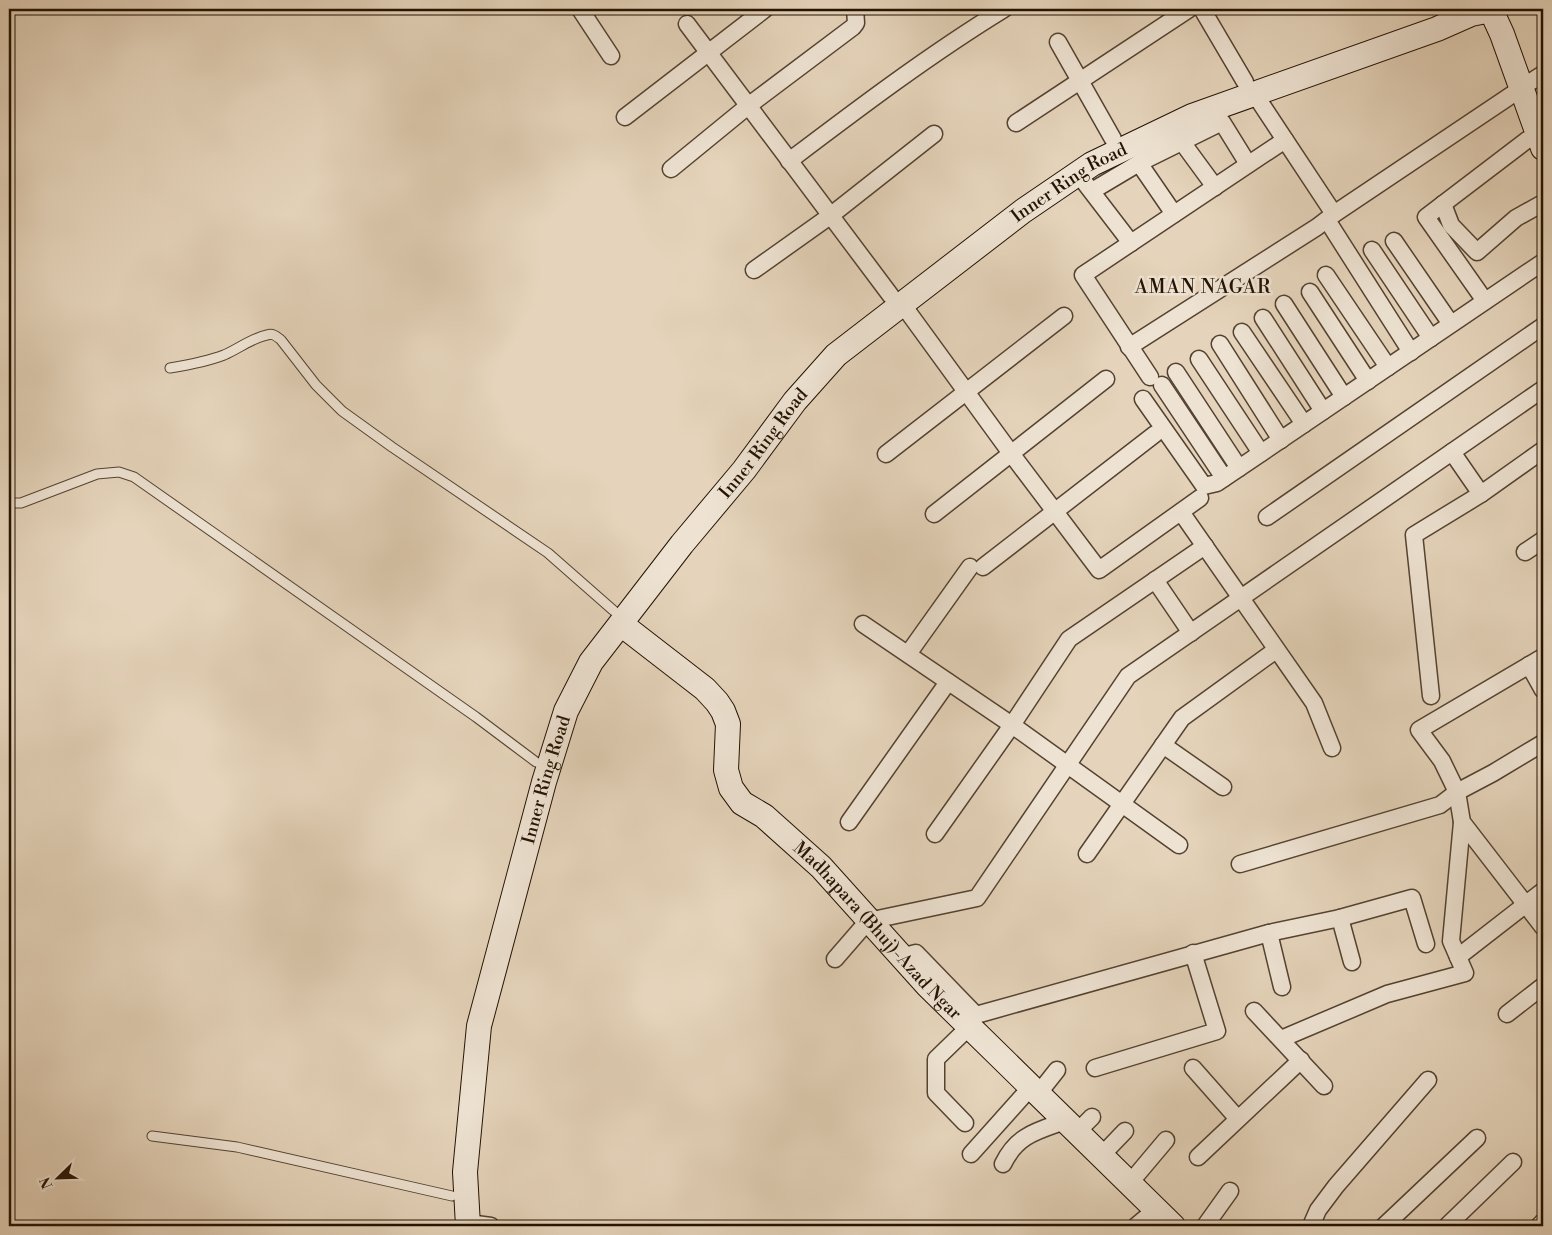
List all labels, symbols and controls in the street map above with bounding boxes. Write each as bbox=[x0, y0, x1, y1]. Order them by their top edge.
street label: Inner Ring Road bbox=[1007, 138, 1132, 228]
district label: AMAN NAGAR bbox=[1134, 275, 1271, 299]
street label: Inner Ring Road bbox=[714, 383, 813, 503]
street label: Inner Ring Road bbox=[517, 712, 576, 847]
street label: Madhapara (Bhuj)-Azad Ngar bbox=[788, 837, 967, 1025]
north arrow bbox=[32, 1152, 82, 1202]
text: N bbox=[37, 1174, 57, 1191]

